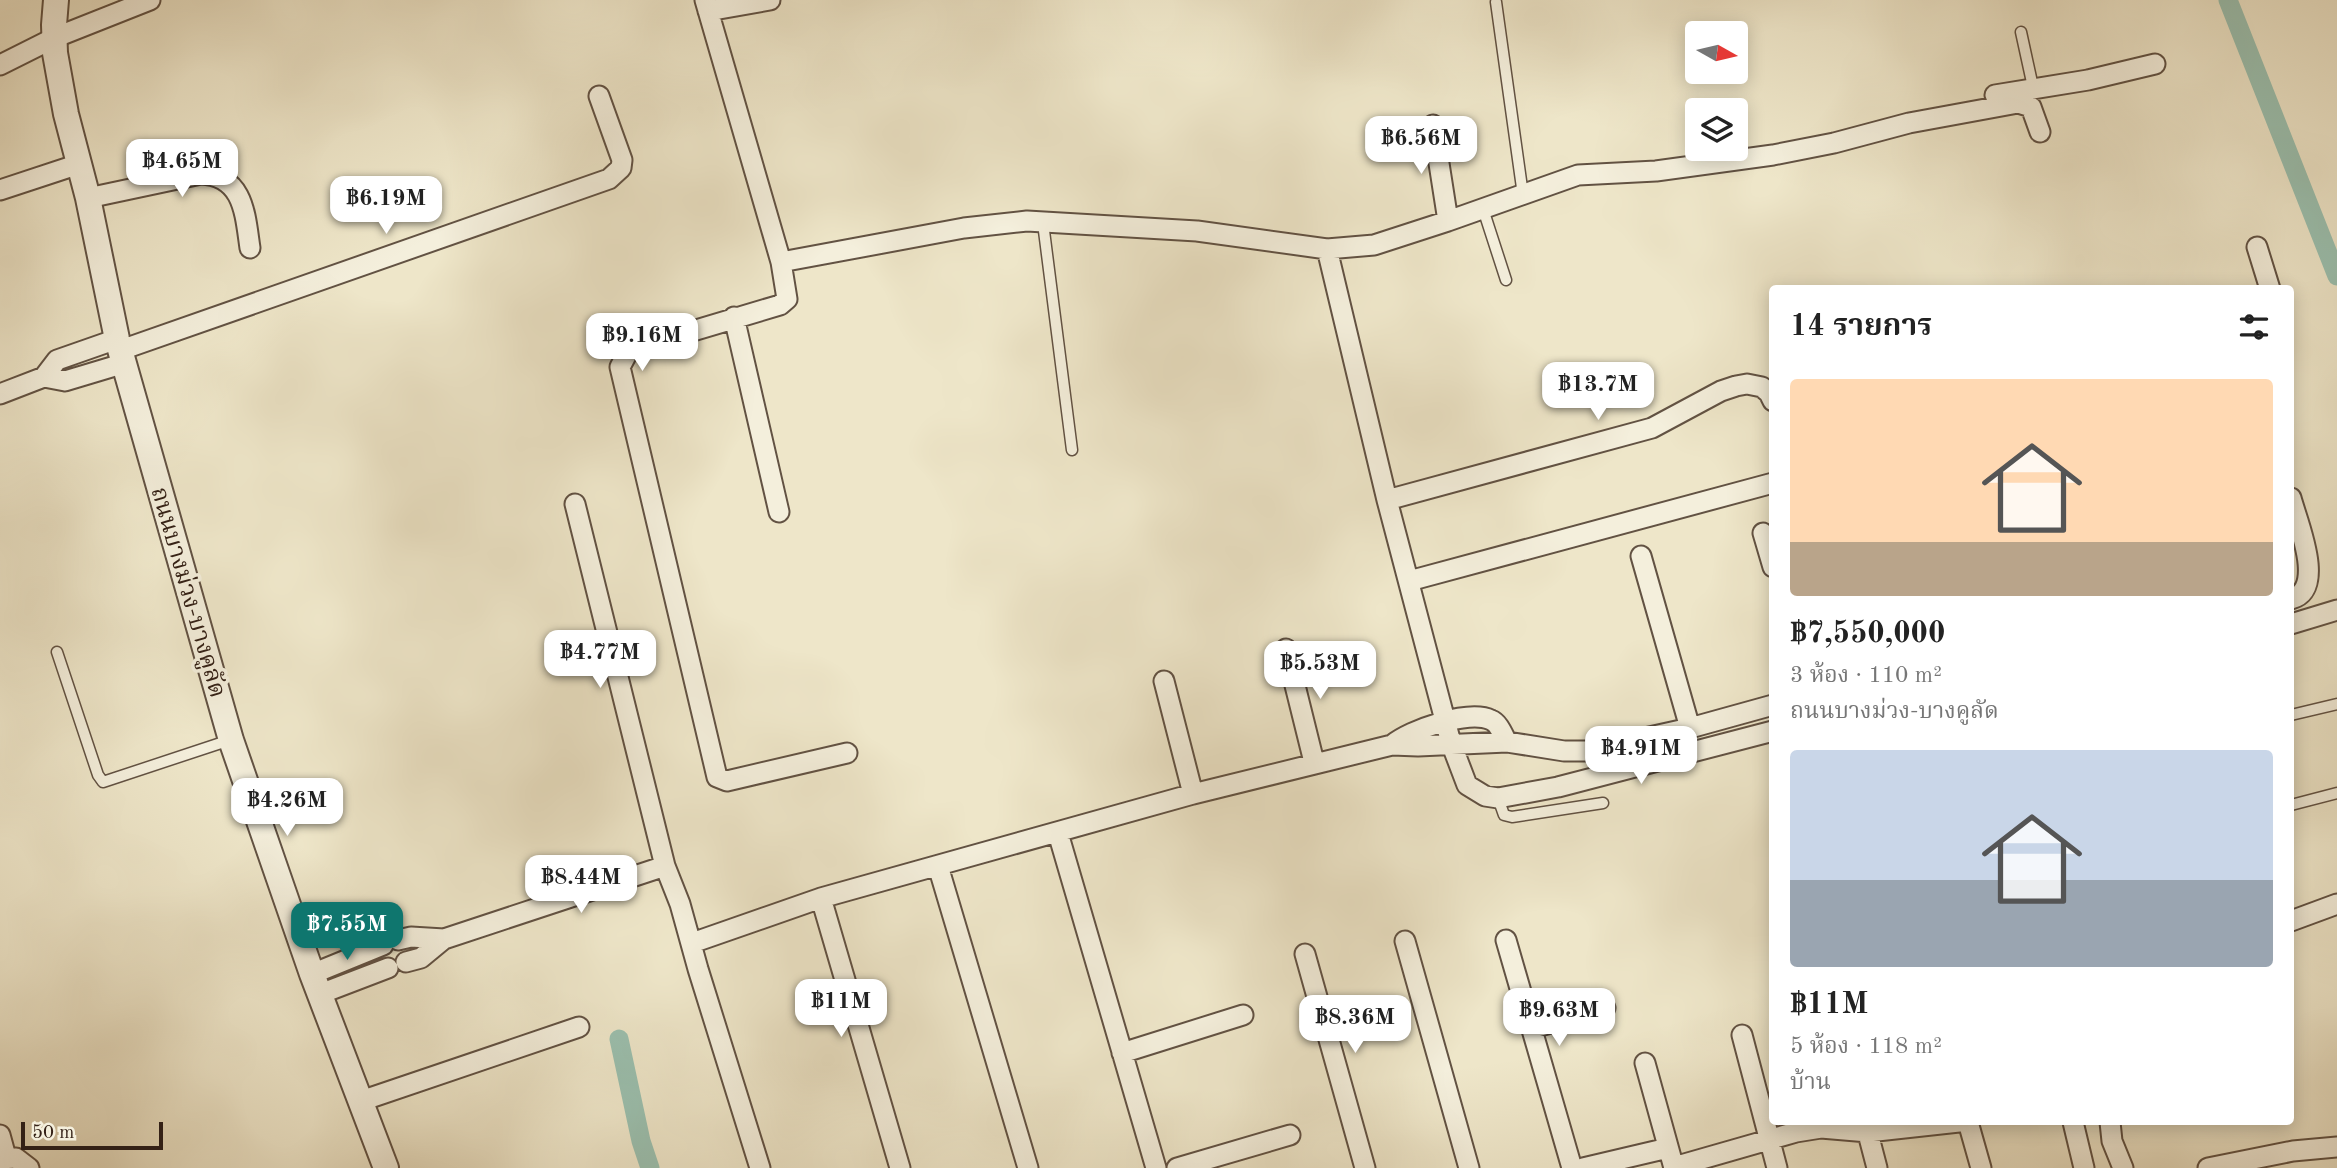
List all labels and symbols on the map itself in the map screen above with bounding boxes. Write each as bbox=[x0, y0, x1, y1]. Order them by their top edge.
north arrow bbox=[1685, 21, 1748, 84]
pin: ฿6.56M bbox=[1364, 116, 1478, 176]
pin: ฿4.65M bbox=[125, 140, 239, 199]
pin: ฿6.19M bbox=[329, 176, 443, 236]
pin: ฿9.16M bbox=[585, 314, 699, 373]
pin: ฿13.7M bbox=[1541, 362, 1655, 422]
street label: ถนนบางม่วง-บางคูลัด bbox=[145, 483, 232, 701]
pin: ฿4.77M bbox=[543, 630, 657, 690]
pin: ฿5.53M bbox=[1263, 642, 1377, 701]
pin: ฿4.91M bbox=[1584, 726, 1698, 786]
pin: ฿4.26M bbox=[230, 778, 344, 838]
pin: ฿8.44M bbox=[524, 856, 638, 915]
pin: ฿7.55M bbox=[290, 902, 404, 962]
pin: ฿11M bbox=[800, 979, 882, 1039]
pin: ฿9.63M bbox=[1502, 988, 1616, 1048]
pin: ฿8.36M bbox=[1298, 996, 1412, 1055]
scale bar bbox=[21, 1119, 163, 1151]

